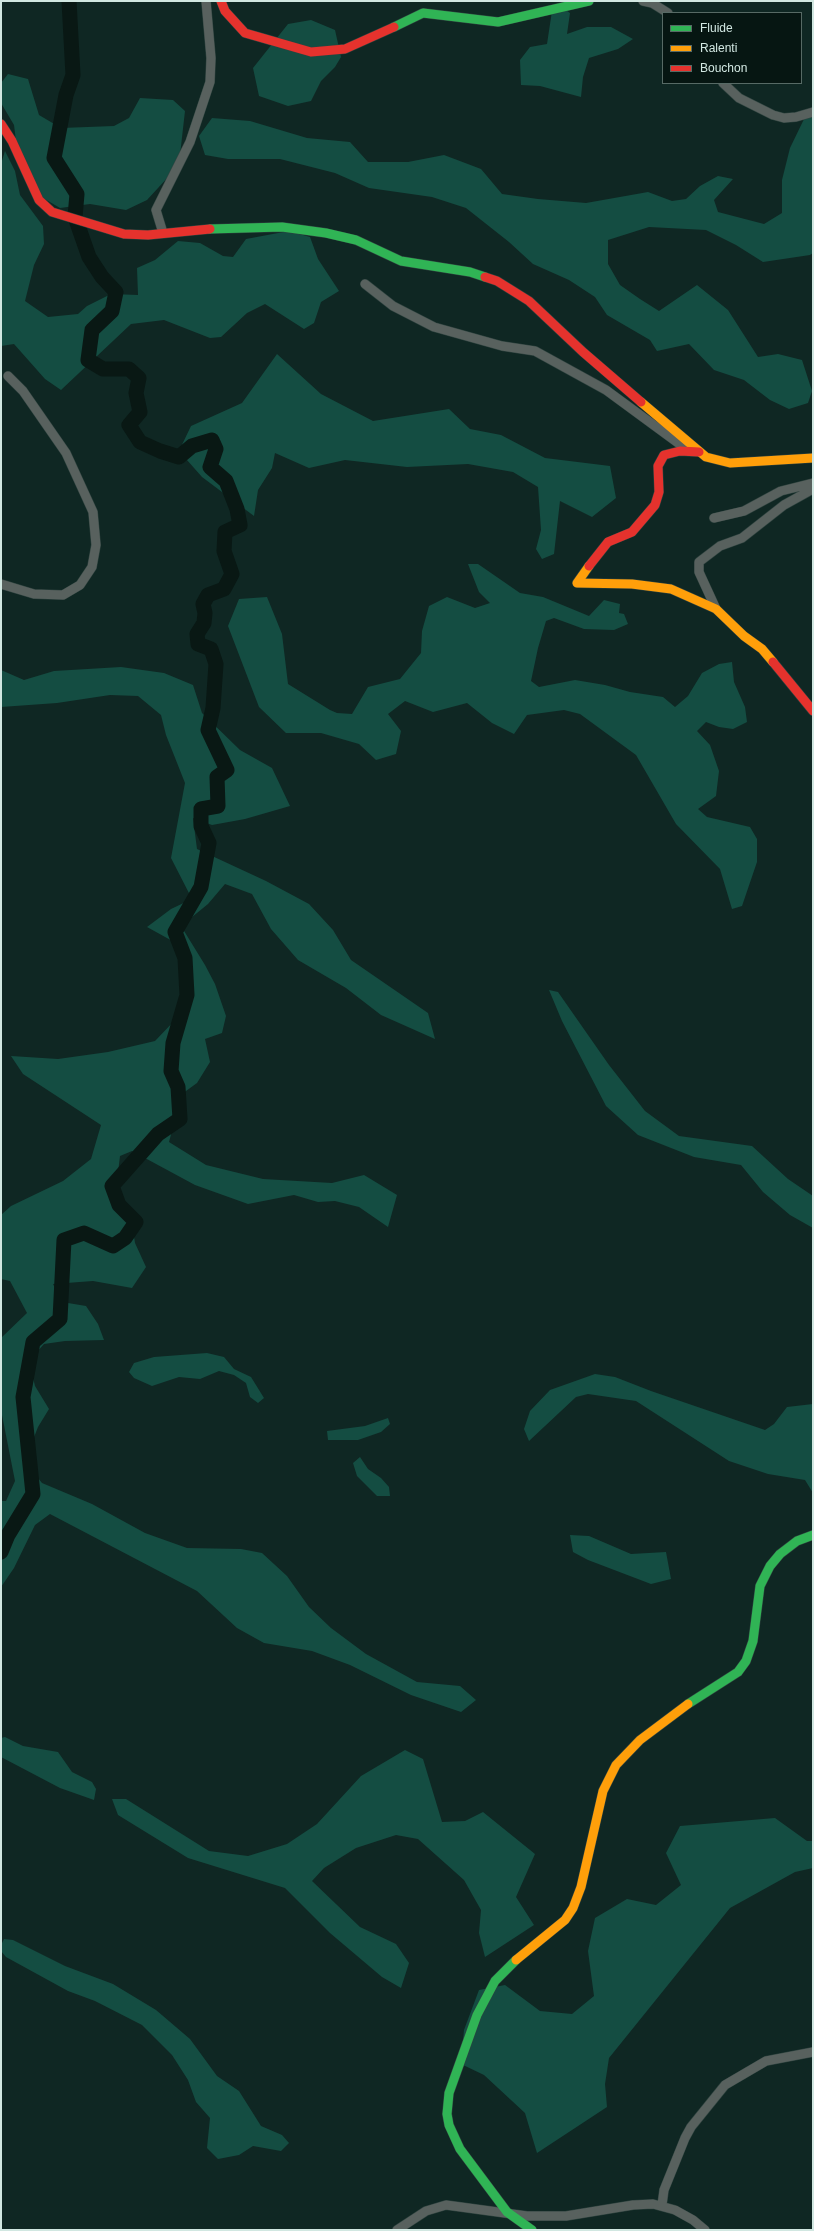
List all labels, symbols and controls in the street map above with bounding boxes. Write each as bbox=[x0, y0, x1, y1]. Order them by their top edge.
legend bbox=[662, 12, 802, 84]
text: Fluide bbox=[700, 21, 733, 35]
text: Ralenti bbox=[700, 41, 737, 55]
text: Bouchon bbox=[700, 61, 747, 75]

